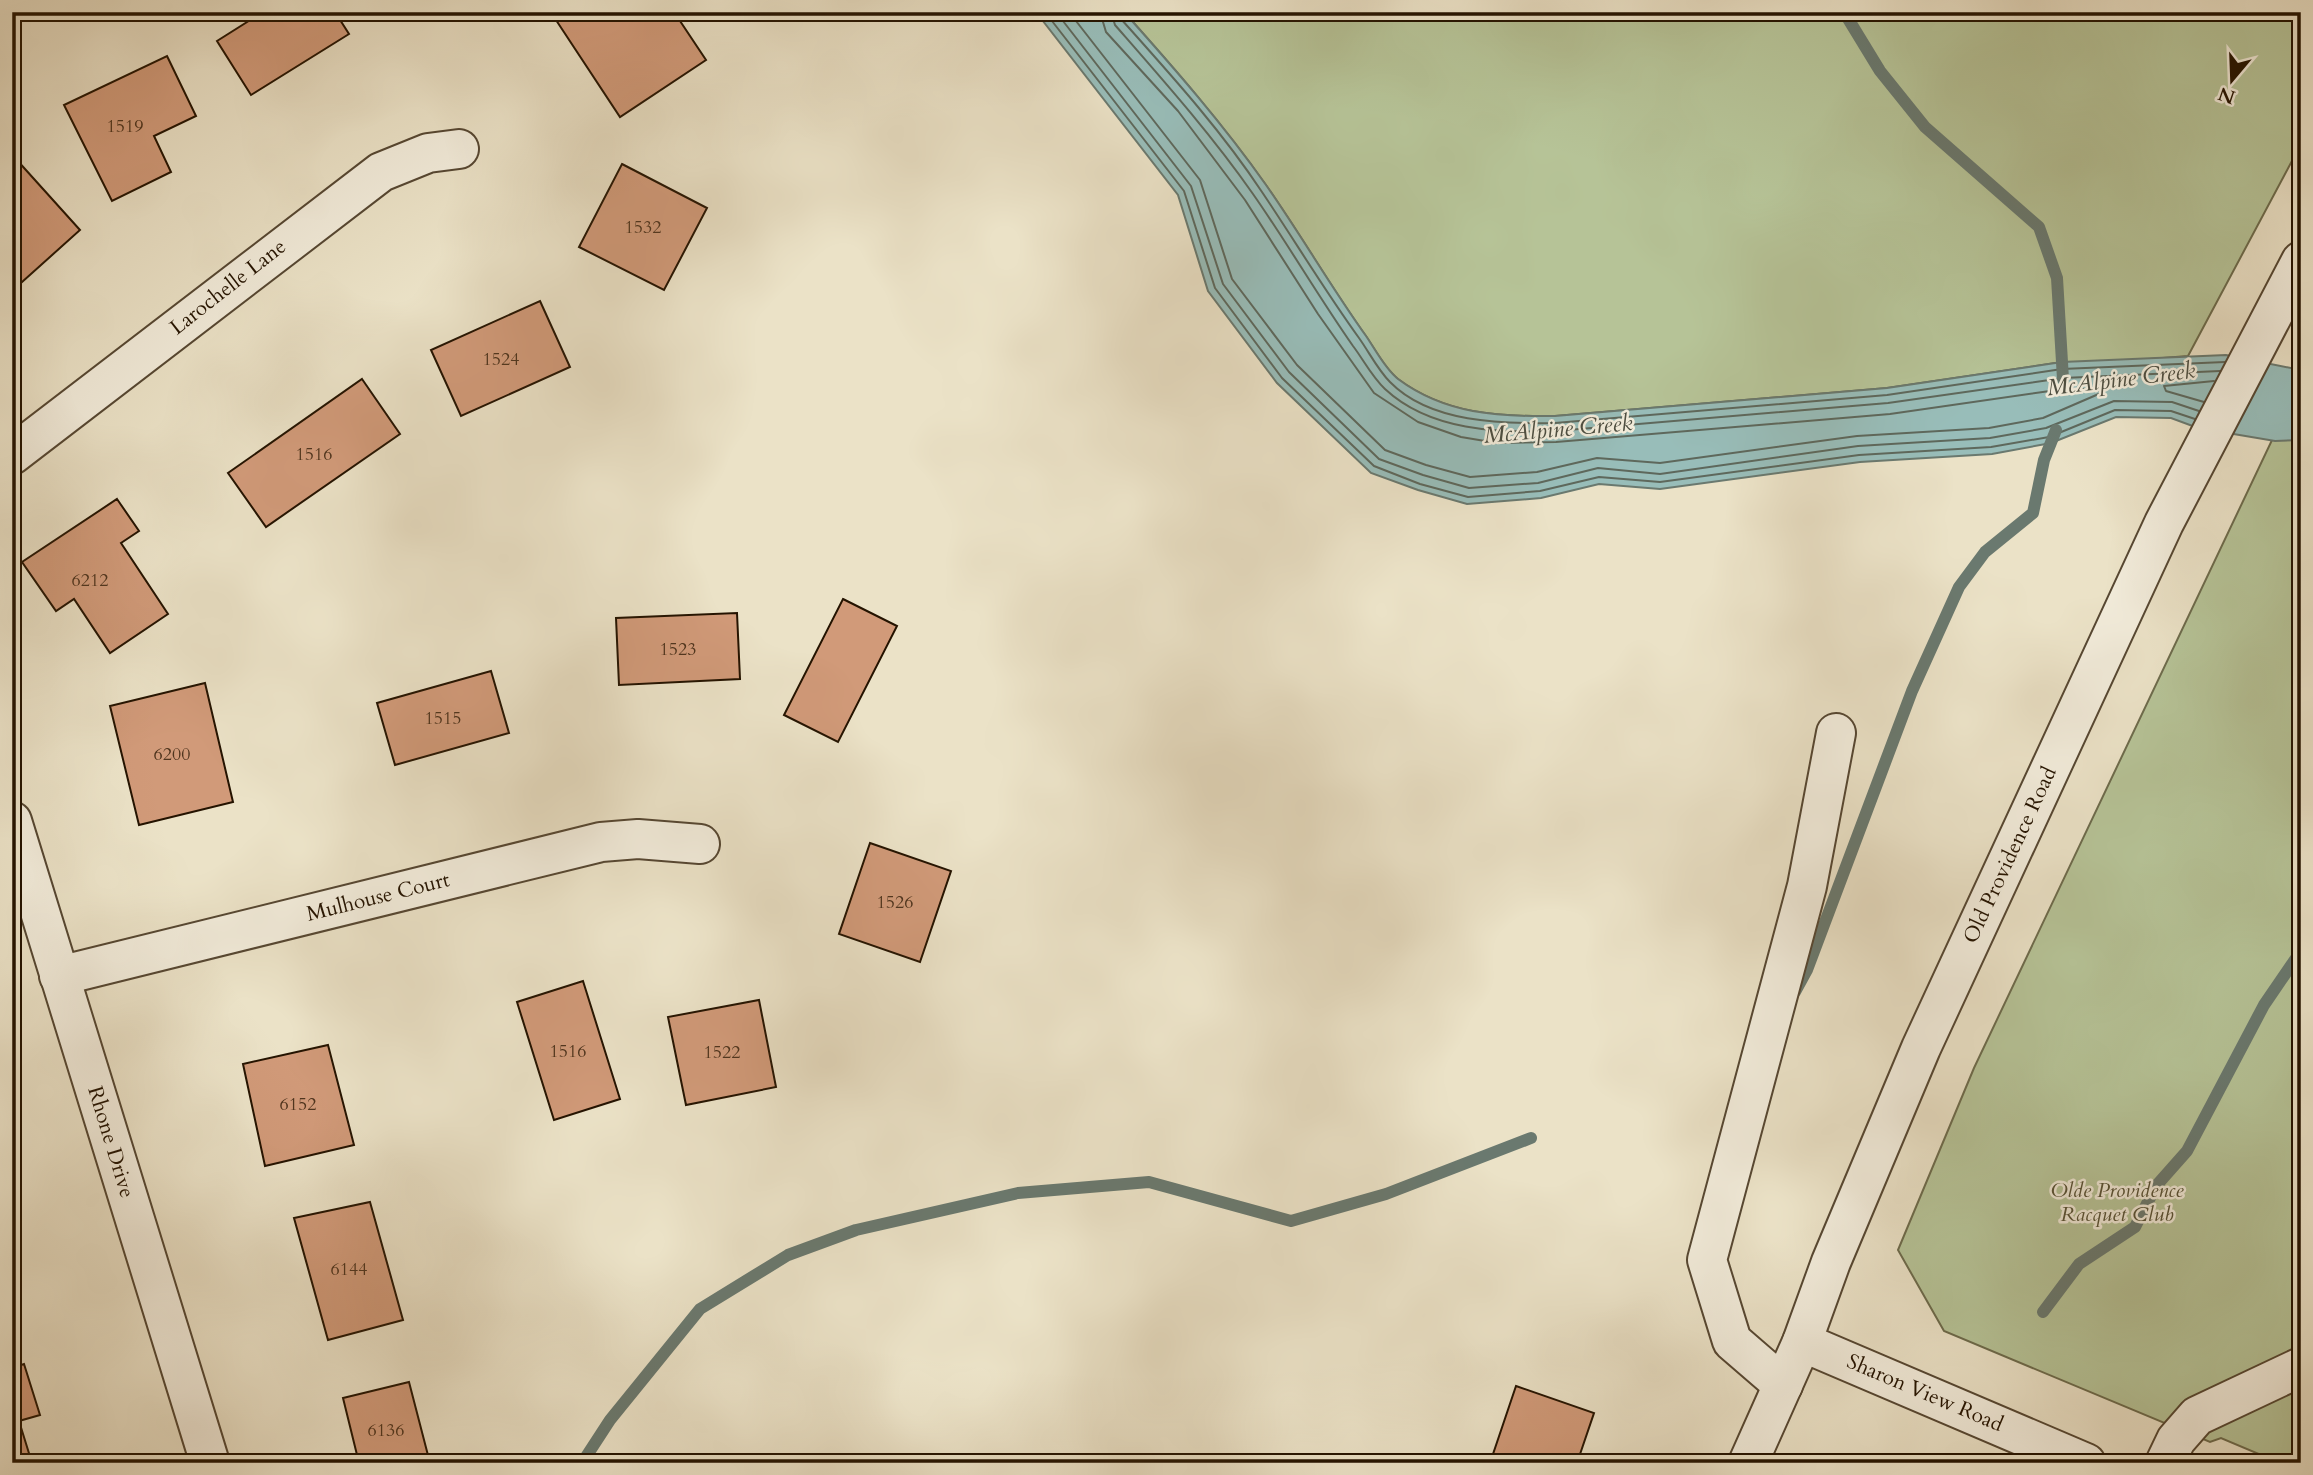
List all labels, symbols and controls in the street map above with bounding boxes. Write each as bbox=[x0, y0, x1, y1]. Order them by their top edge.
north arrow bbox=[2198, 46, 2268, 116]
text: N bbox=[2214, 80, 2239, 110]
house number: 1519 bbox=[107, 114, 143, 139]
house number: 1532 bbox=[625, 215, 661, 240]
street label: Larochelle Lane bbox=[164, 232, 292, 342]
house number: 1524 bbox=[483, 347, 519, 372]
water label: McAlpine Creek bbox=[2045, 354, 2198, 403]
water label: McAlpine Creek bbox=[1482, 407, 1634, 451]
house number: 1516 bbox=[296, 442, 332, 467]
house number: 6212 bbox=[72, 568, 108, 593]
house number: 1523 bbox=[660, 637, 696, 662]
house number: 1515 bbox=[425, 706, 461, 731]
house number: 6200 bbox=[154, 742, 190, 767]
street label: Old Providence Road bbox=[1956, 762, 2064, 948]
street label: Mulhouse Court bbox=[303, 865, 453, 929]
house number: 1526 bbox=[877, 890, 913, 915]
house number: 1516 bbox=[550, 1039, 586, 1064]
house number: 1522 bbox=[704, 1040, 740, 1065]
street label: Rhone Drive bbox=[80, 1083, 142, 1201]
house number: 6152 bbox=[280, 1092, 316, 1117]
park label: Olde Providence Racquet Club bbox=[2050, 1176, 2184, 1229]
house number: 6144 bbox=[331, 1257, 367, 1282]
street label: Sharon View Road bbox=[1842, 1347, 2008, 1439]
house number: 6136 bbox=[368, 1418, 404, 1443]

